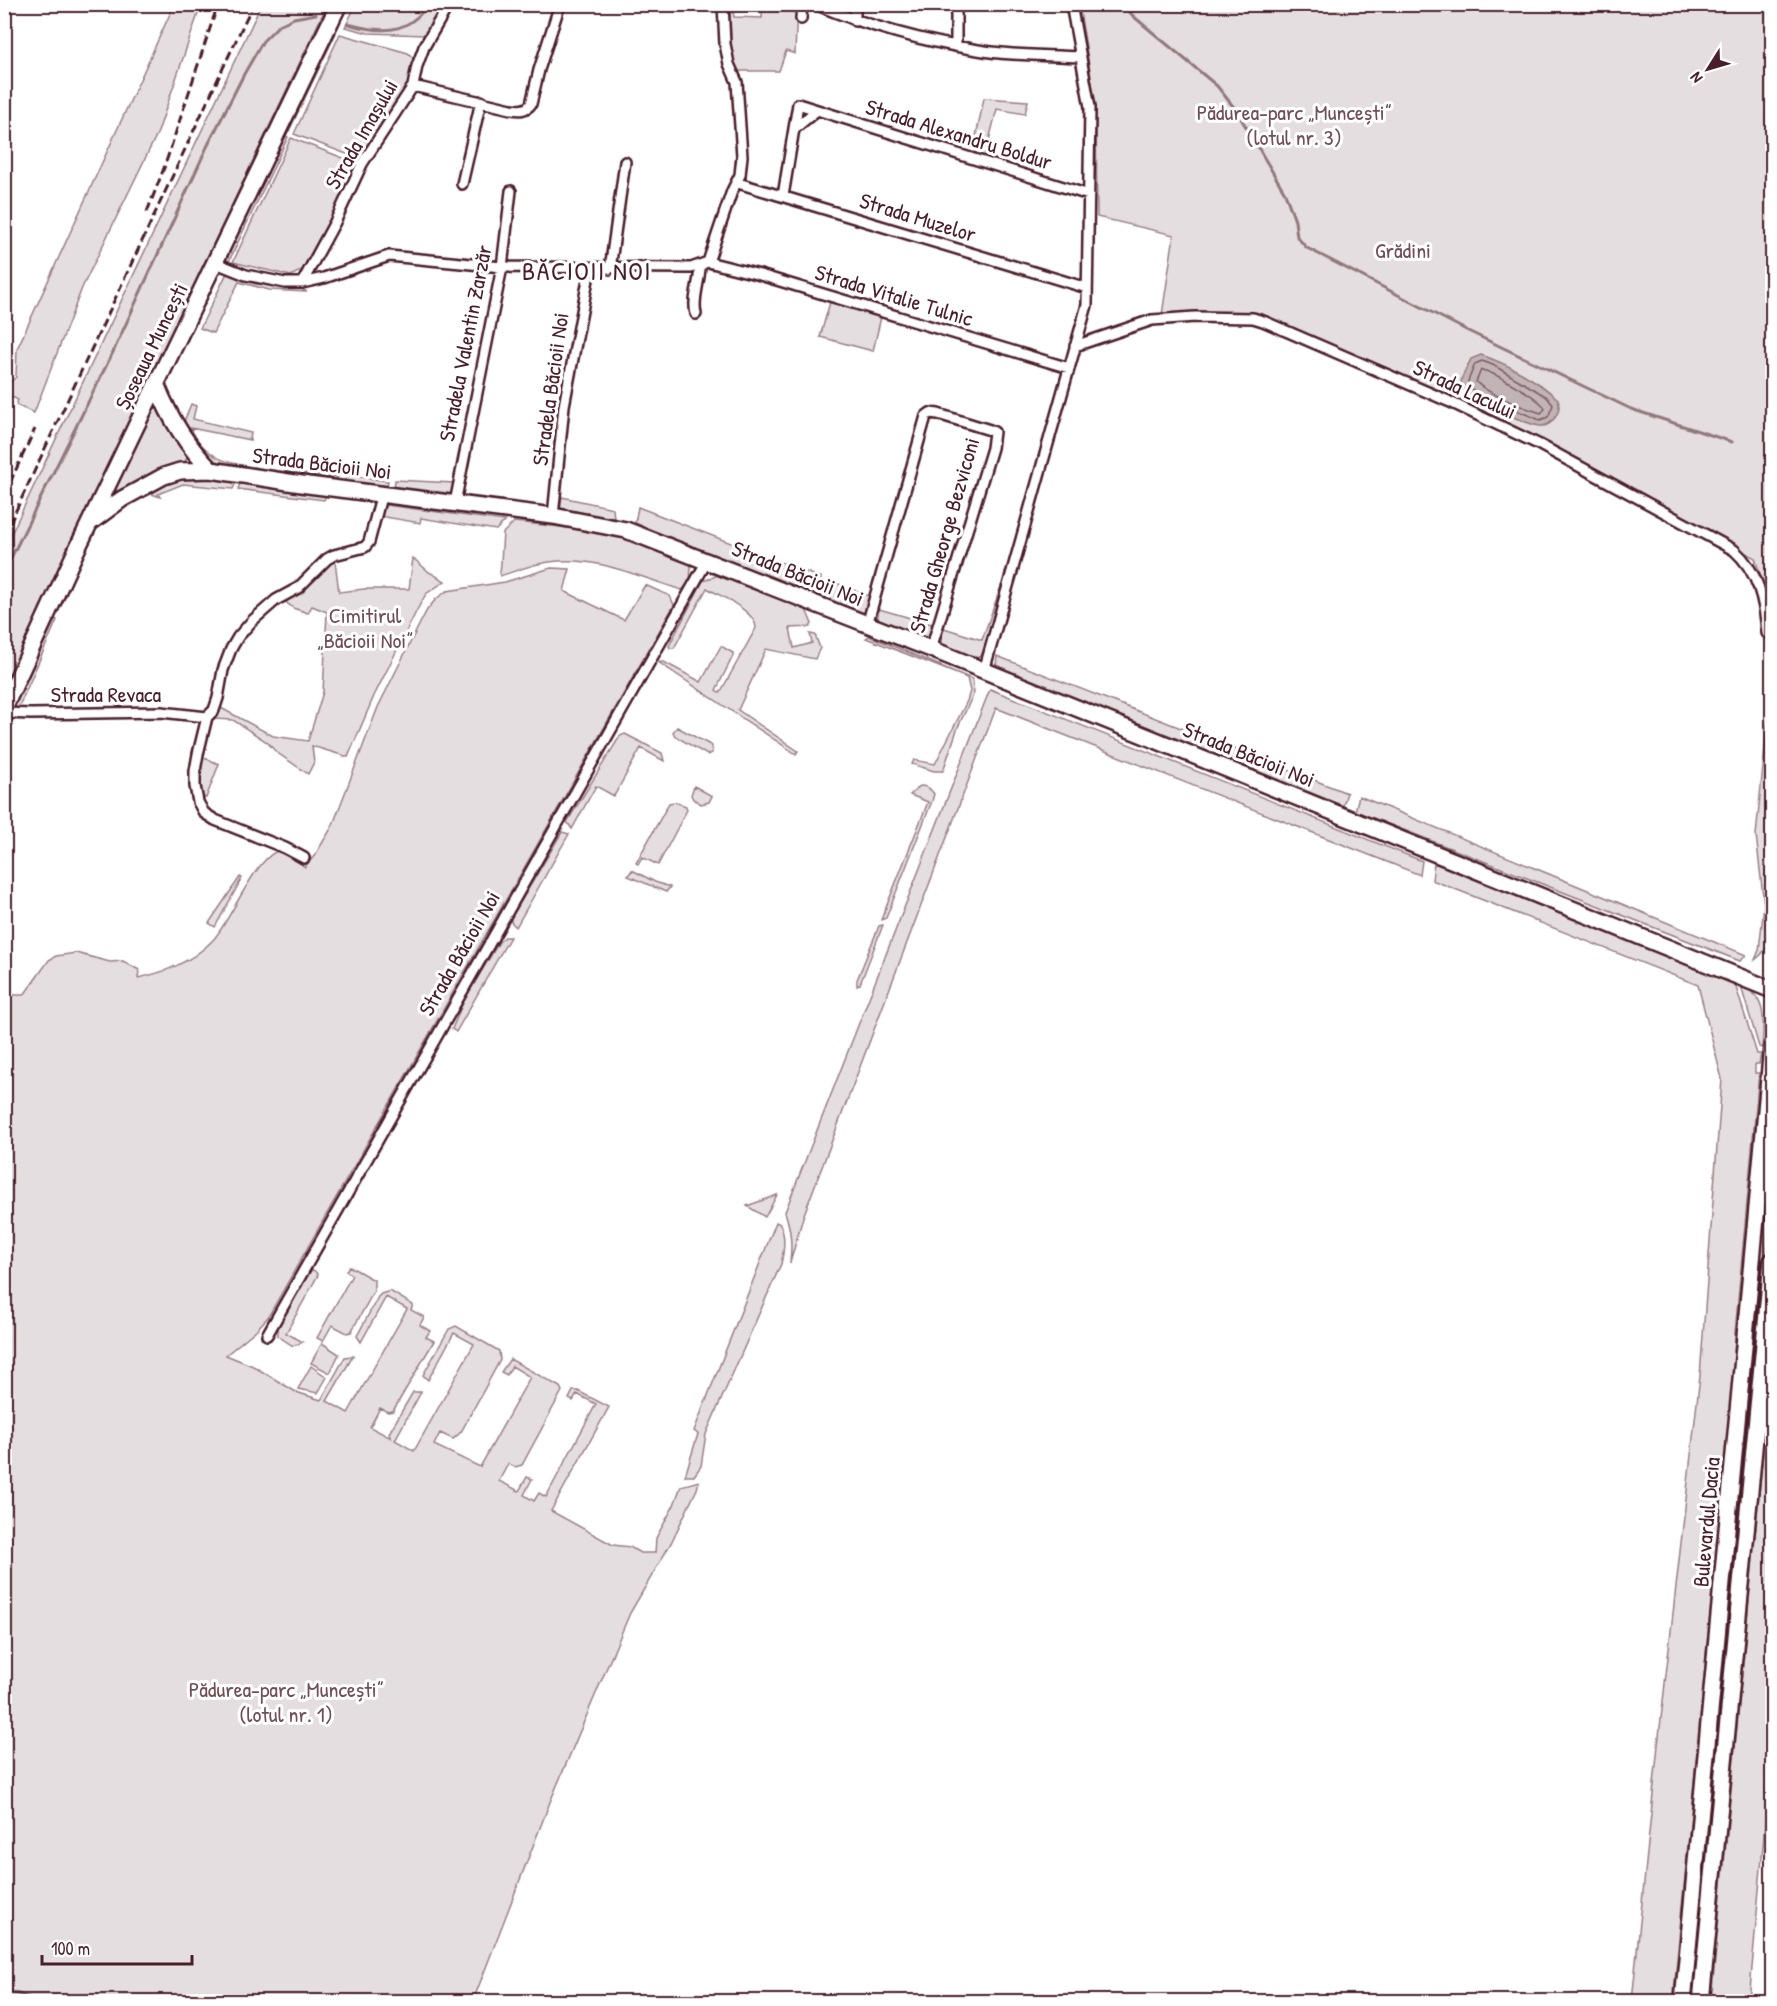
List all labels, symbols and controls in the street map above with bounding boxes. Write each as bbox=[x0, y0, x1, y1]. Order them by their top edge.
north arrow bbox=[1678, 39, 1738, 99]
text: N bbox=[1684, 68, 1707, 88]
street label: Strada Imașului bbox=[317, 73, 405, 195]
street label: Strada Alexandru Boldur bbox=[862, 91, 1056, 177]
park label: Pădurea-parc „Muncești” (lotul nr. 3) bbox=[1197, 97, 1392, 152]
street label: Strada Muzelor bbox=[856, 185, 980, 249]
park label: Grădini bbox=[1375, 235, 1431, 265]
street label: Stradela Valentin Zarzăr bbox=[431, 242, 499, 444]
district label: BĂCIOII NOI bbox=[522, 253, 652, 288]
street label: Strada Vitalie Tulnic bbox=[811, 257, 977, 333]
street label: Șoseaua Muncești bbox=[107, 278, 195, 414]
street label: Stradela Băcioii Noi bbox=[524, 311, 576, 467]
street label: Strada Lacului bbox=[1408, 352, 1522, 426]
street label: Strada Gheorge Bezviconi bbox=[902, 434, 986, 636]
street label: Strada Băcioii Noi bbox=[251, 440, 393, 486]
street label: Strada Băcioii Noi bbox=[728, 533, 868, 613]
park label: Cimitirul „Băcioii Noi” bbox=[317, 600, 413, 655]
street label: Strada Revaca bbox=[51, 679, 162, 709]
street label: Strada Băcioii Noi bbox=[1179, 714, 1319, 794]
street label: Strada Băcioii Noi bbox=[411, 885, 507, 1021]
street label: Bulevardul Dacia bbox=[1685, 1456, 1727, 1588]
park label: Pădurea-parc „Muncești” (lotul nr. 1) bbox=[189, 1674, 384, 1729]
scale bar bbox=[42, 1928, 192, 1966]
text: 100 m bbox=[51, 1936, 90, 1961]

